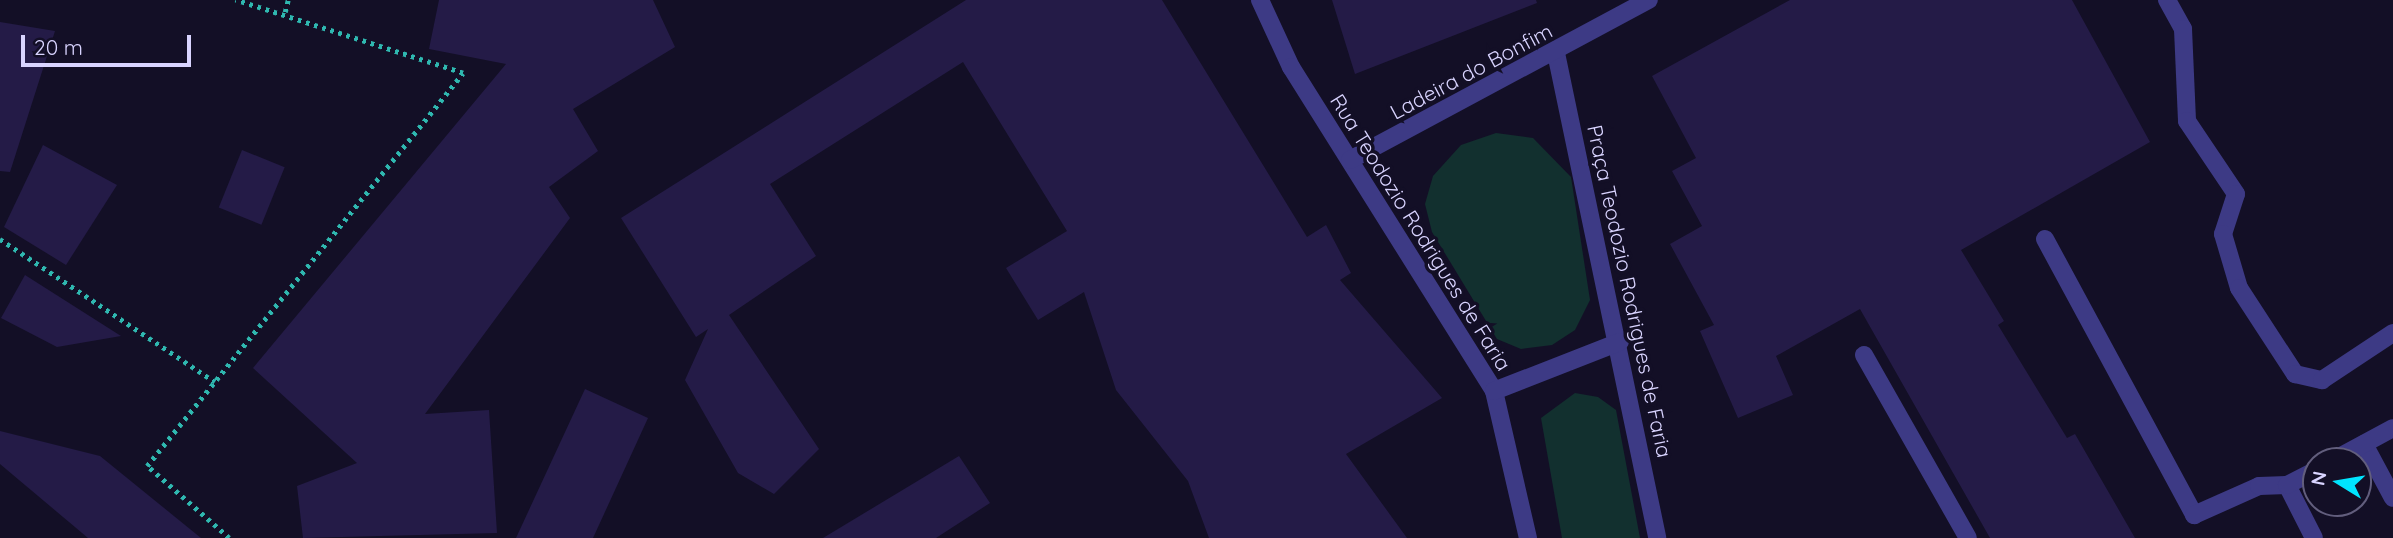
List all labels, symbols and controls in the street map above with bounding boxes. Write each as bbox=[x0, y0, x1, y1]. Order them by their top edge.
street label: Ladeira do Bonfim bbox=[1386, 18, 1556, 124]
scale bar bbox=[24, 21, 194, 65]
text: 20 m bbox=[34, 34, 83, 60]
street label: Rua Teodozio Rodrigues de Faria bbox=[1325, 89, 1517, 375]
street label: Praça Teodozio Rodrigues de Faria bbox=[1582, 122, 1678, 460]
north arrow bbox=[2302, 447, 2372, 517]
text: N bbox=[2305, 469, 2331, 488]

